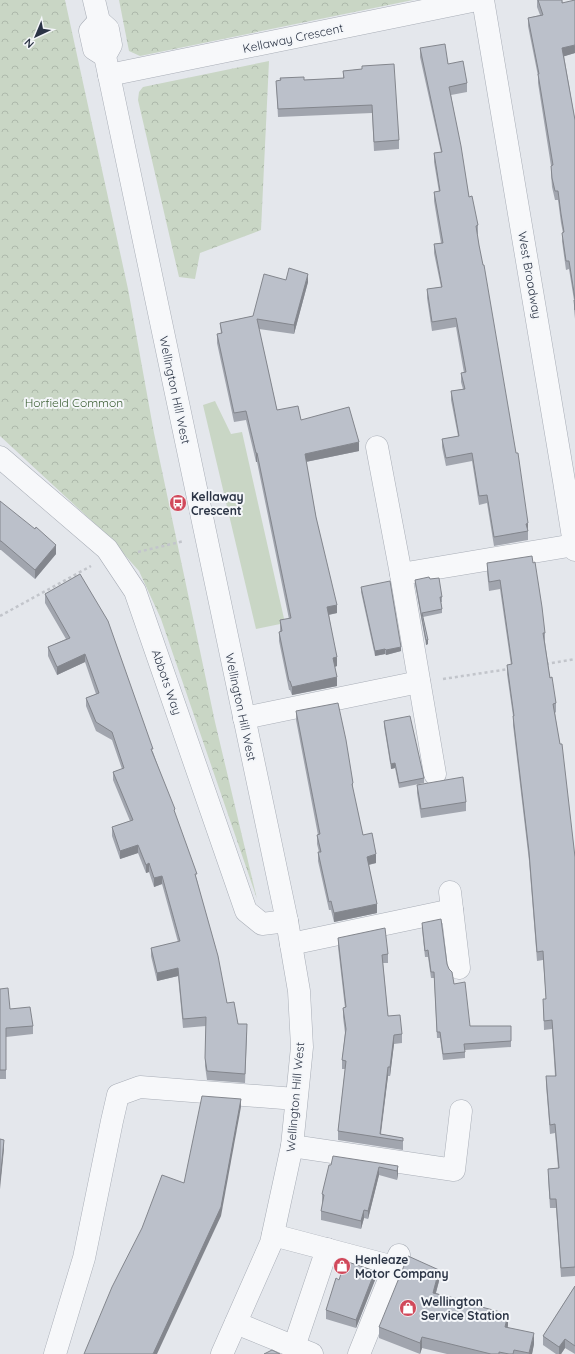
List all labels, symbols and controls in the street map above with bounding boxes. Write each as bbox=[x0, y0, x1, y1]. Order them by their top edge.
north arrow bbox=[16, 16, 56, 56]
street label: Kellaway Crescent bbox=[241, 20, 345, 56]
text: N bbox=[21, 35, 37, 51]
street label: West Broadway bbox=[515, 230, 545, 320]
street label: Wellington Hill West bbox=[156, 335, 194, 445]
park label: Horfield Common bbox=[25, 395, 123, 410]
place label: Kellaway Crescent bbox=[191, 489, 243, 518]
bus stop icon: Kellaway Crescent bbox=[168, 493, 188, 513]
street label: Abbots Way bbox=[149, 647, 185, 717]
street label: Wellington Hill West bbox=[222, 652, 260, 762]
street label: Wellington Hill West bbox=[283, 1042, 307, 1152]
place label: Henleaze Motor Company bbox=[355, 1252, 449, 1281]
shop icon: Henleaze Motor Company bbox=[332, 1256, 352, 1276]
place label: Wellington Service Station bbox=[421, 1294, 509, 1323]
shop icon: Wellington Service Station bbox=[398, 1298, 418, 1318]

